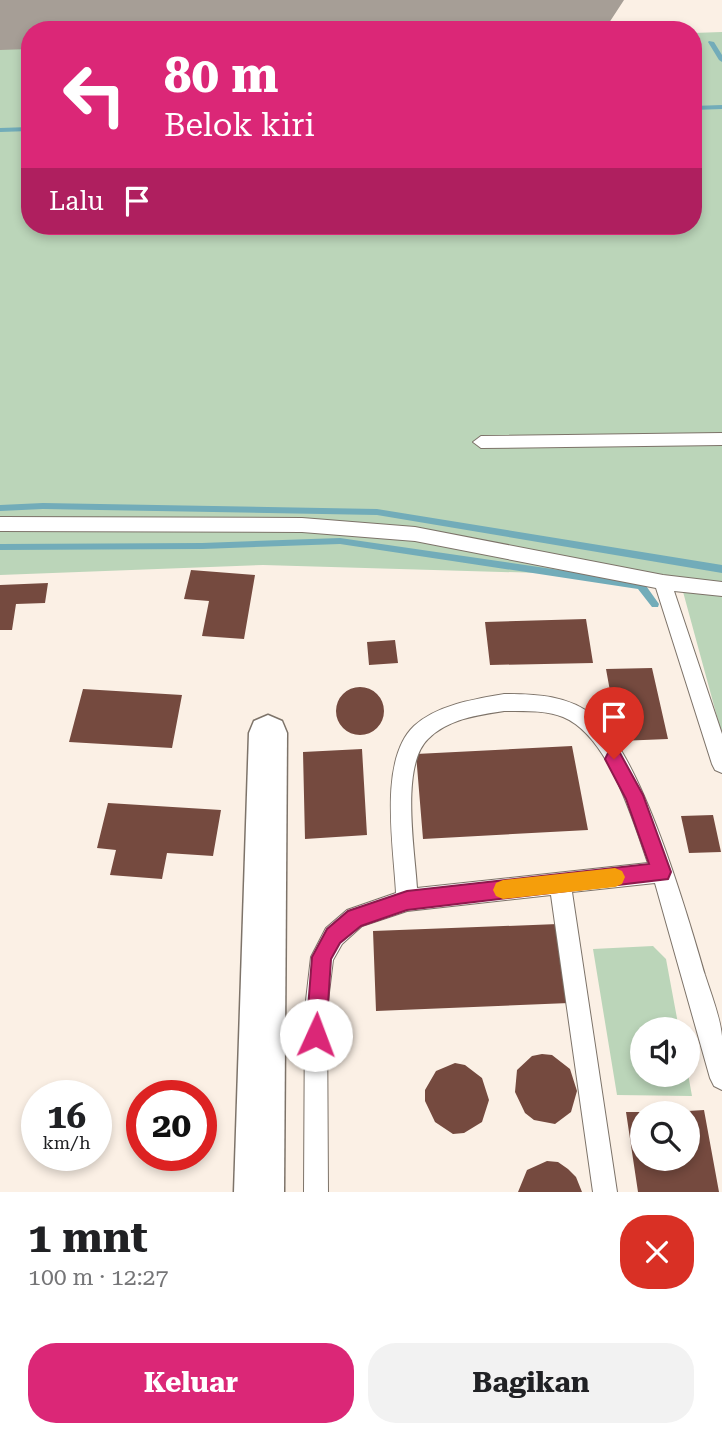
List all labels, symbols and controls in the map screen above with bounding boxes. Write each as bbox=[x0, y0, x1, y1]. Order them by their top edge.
text: 80 m bbox=[164, 47, 279, 104]
icon: left bbox=[49, 49, 140, 140]
text: Belok kiri bbox=[164, 106, 315, 144]
icon: arrive bbox=[118, 182, 156, 220]
text: Lalu bbox=[49, 186, 104, 216]
pin bbox=[584, 687, 644, 759]
icon: arrive bbox=[595, 698, 633, 736]
position arrow bbox=[279, 998, 353, 1072]
map controls bbox=[630, 1017, 700, 1171]
button: sound bbox=[630, 1017, 700, 1087]
speed limit sign: 20 bbox=[126, 1080, 217, 1171]
text: 16 bbox=[47, 1096, 86, 1137]
button: search bbox=[630, 1101, 700, 1171]
text: km/h bbox=[42, 1132, 91, 1153]
text: 1 mnt bbox=[28, 1213, 148, 1262]
button: close bbox=[620, 1215, 694, 1289]
text: 100 m · 12:27 bbox=[28, 1264, 168, 1291]
button: Keluar bbox=[28, 1343, 354, 1423]
button: Bagikan bbox=[368, 1343, 694, 1423]

